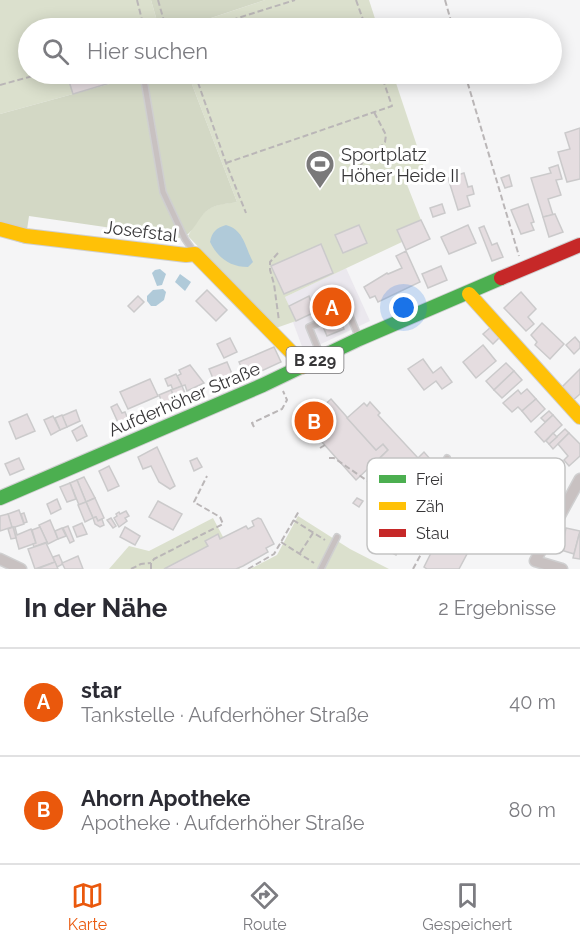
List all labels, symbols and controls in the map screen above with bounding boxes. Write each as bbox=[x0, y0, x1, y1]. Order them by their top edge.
search box bbox=[18, 18, 562, 84]
icon: search bbox=[39, 35, 72, 68]
text: Hier suchen bbox=[87, 38, 208, 64]
place label: Sportplatz Höher Heide II bbox=[341, 144, 459, 186]
sports icon: Sportplatz Höher Heide II bbox=[304, 148, 336, 190]
street label: Josefstal bbox=[103, 216, 179, 246]
pin: A bbox=[312, 284, 352, 330]
your location bbox=[389, 293, 418, 322]
road number: B 229 bbox=[286, 347, 344, 373]
street label: Aufderhöher Straße bbox=[105, 357, 263, 440]
pin: B bbox=[294, 398, 334, 444]
legend bbox=[367, 458, 565, 554]
text: Frei bbox=[416, 470, 443, 489]
text: Zäh bbox=[416, 497, 444, 516]
text: Stau bbox=[416, 524, 449, 543]
text: In der Nähe bbox=[24, 593, 167, 623]
text: 2 Ergebnisse bbox=[438, 596, 556, 620]
text: star bbox=[81, 677, 121, 703]
text: A bbox=[37, 690, 50, 714]
text: 40 m bbox=[509, 690, 556, 714]
text: Tankstelle · Aufderhöher Straße bbox=[81, 703, 369, 727]
text: Ahorn Apotheke bbox=[81, 785, 251, 811]
text: B bbox=[37, 798, 50, 822]
text: 80 m bbox=[508, 798, 556, 822]
text: Apotheke · Aufderhöher Straße bbox=[81, 811, 365, 835]
tab: Karte bbox=[68, 879, 107, 934]
tab: Route bbox=[243, 879, 287, 934]
tab: Gespeichert bbox=[422, 879, 512, 934]

